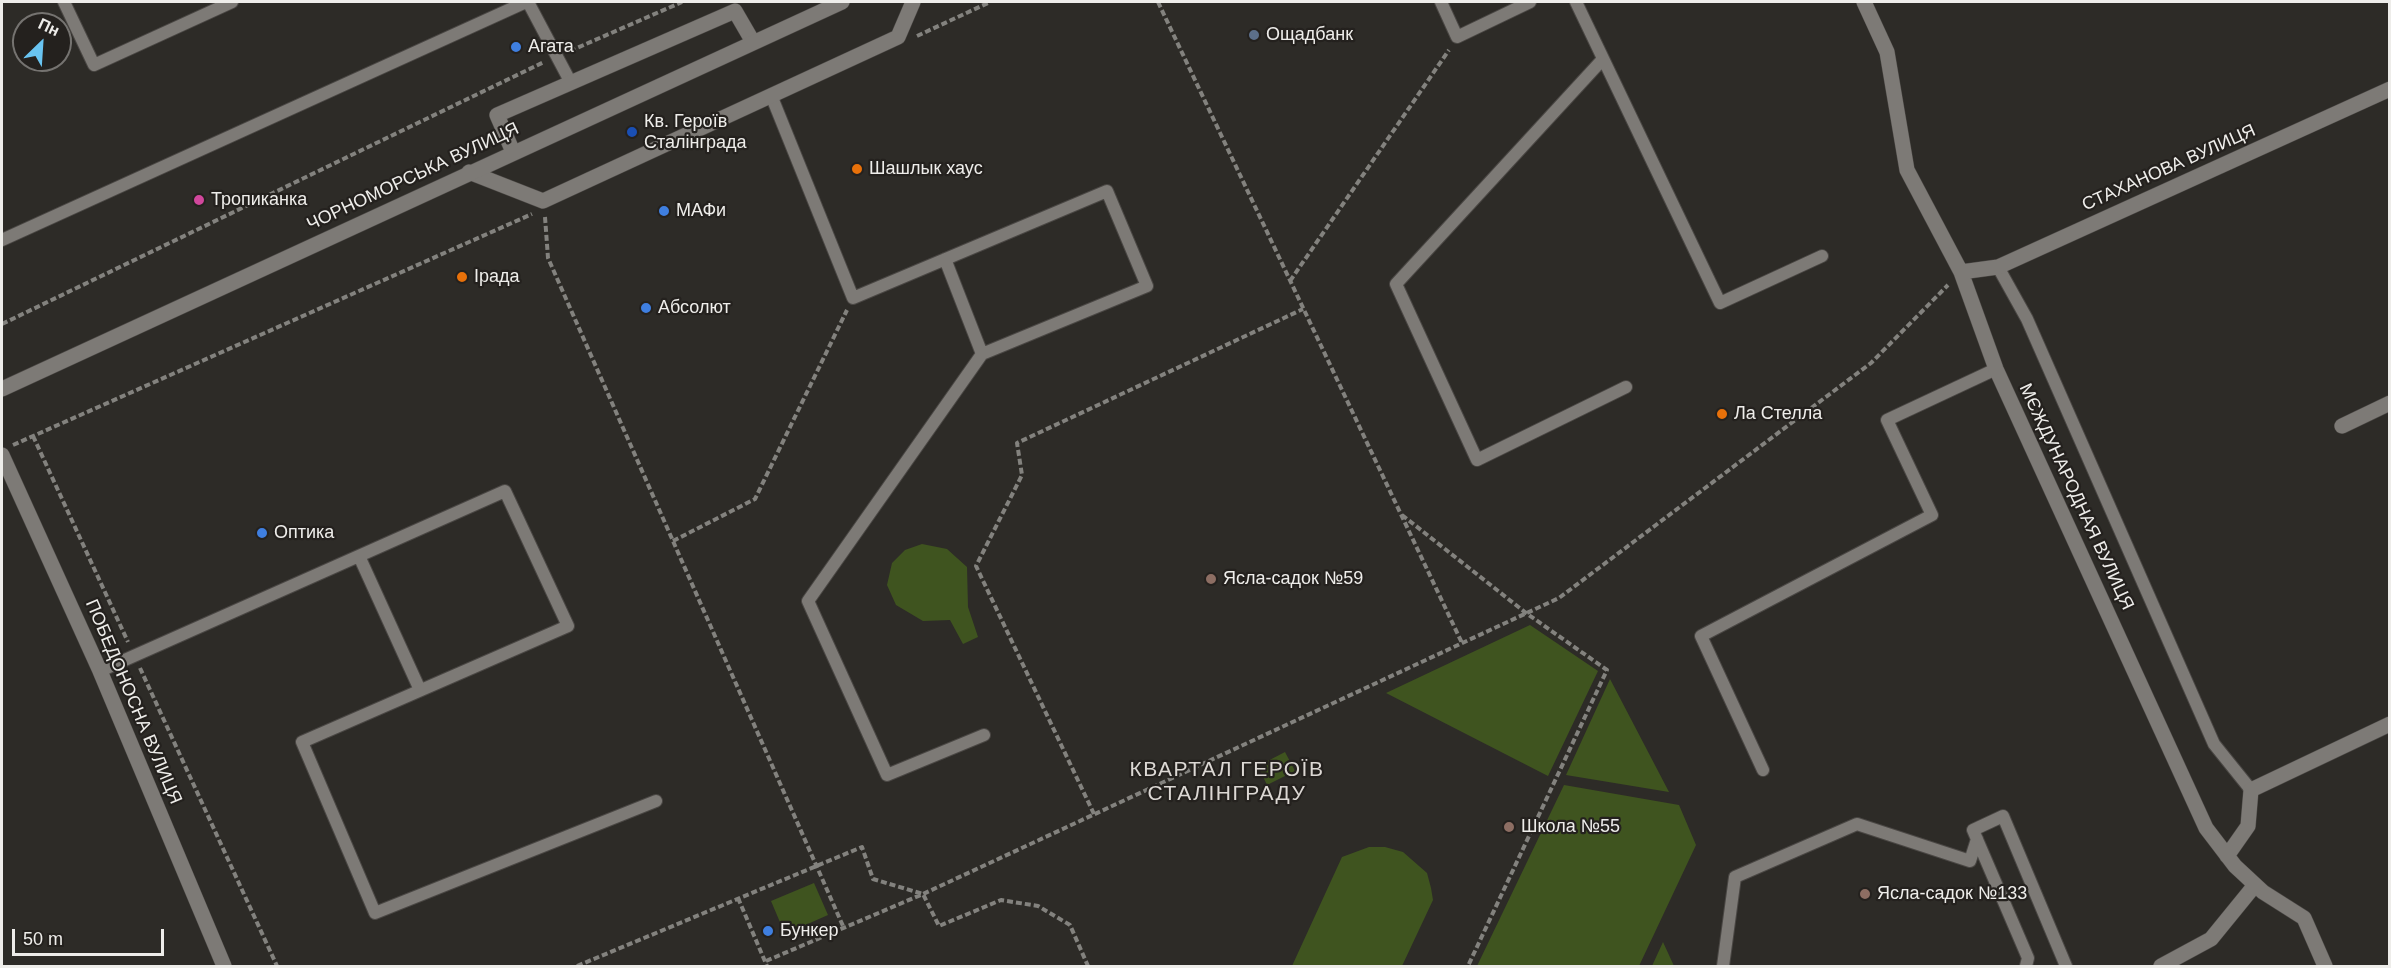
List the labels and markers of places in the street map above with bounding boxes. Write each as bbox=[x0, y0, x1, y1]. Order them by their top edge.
place label: Ощадбанк bbox=[1266, 24, 1353, 46]
marker: Ощадбанк bbox=[1247, 28, 1261, 42]
place label: Агата bbox=[528, 36, 574, 58]
marker: Агата bbox=[509, 40, 523, 54]
place label: Кв. Героїв Сталінграда bbox=[644, 111, 747, 154]
marker: Кв. Героїв Сталінграда bbox=[625, 125, 639, 139]
place label: Шашлык хаус bbox=[869, 158, 983, 180]
marker: Шашлык хаус bbox=[850, 162, 864, 176]
place label: Тропиканка bbox=[211, 189, 307, 211]
marker: Тропиканка bbox=[192, 193, 206, 207]
place label: МАФи bbox=[676, 200, 726, 222]
marker: МАФи bbox=[657, 204, 671, 218]
place label: Ірада bbox=[474, 266, 520, 288]
marker: Ірада bbox=[455, 270, 469, 284]
place label: Абсолют bbox=[658, 297, 731, 319]
marker: Абсолют bbox=[639, 301, 653, 315]
place label: Ла Стелла bbox=[1734, 403, 1822, 425]
marker: Ла Стелла bbox=[1715, 407, 1729, 421]
place label: Оптика bbox=[274, 522, 334, 544]
marker: Оптика bbox=[255, 526, 269, 540]
place label: Ясла-садок №59 bbox=[1223, 568, 1363, 590]
marker: Ясла-садок №59 bbox=[1204, 572, 1218, 586]
place label: Школа №55 bbox=[1521, 816, 1620, 838]
marker: Школа №55 bbox=[1502, 820, 1516, 834]
place label: Ясла-садок №133 bbox=[1877, 883, 2027, 905]
marker: Ясла-садок №133 bbox=[1858, 887, 1872, 901]
place label: Бункер bbox=[780, 920, 838, 942]
marker: Бункер bbox=[761, 924, 775, 938]

